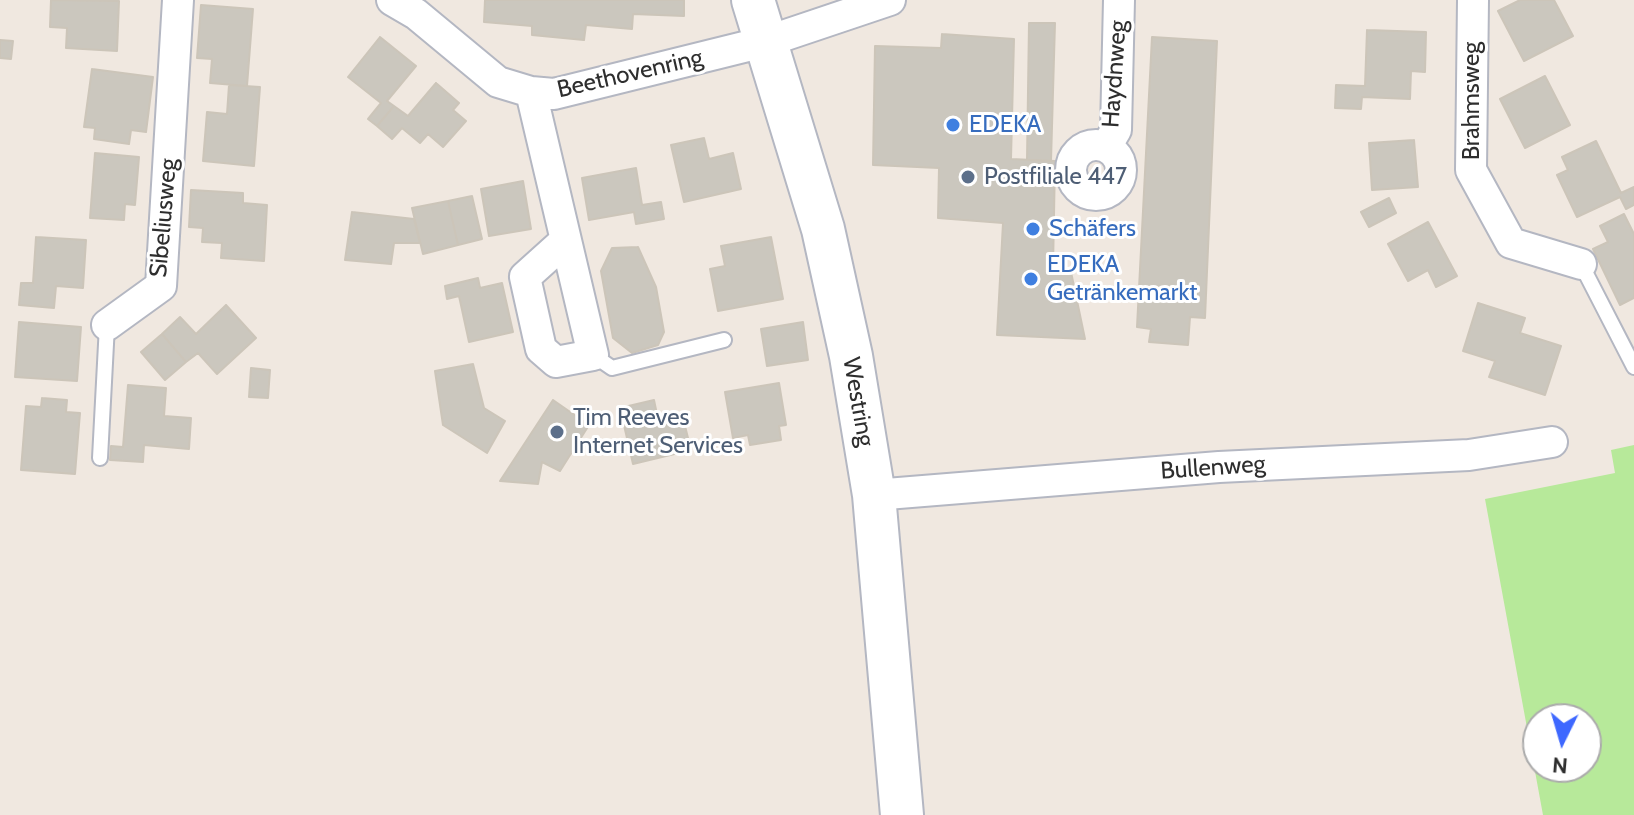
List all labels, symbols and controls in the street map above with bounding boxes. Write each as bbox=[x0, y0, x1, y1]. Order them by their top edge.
street label: Haydnweg bbox=[1097, 19, 1133, 129]
street label: Brahmsweg bbox=[1458, 42, 1486, 160]
street label: Beethovenring bbox=[555, 43, 705, 105]
place label: EDEKA bbox=[969, 111, 1041, 139]
marker: EDEKA bbox=[944, 116, 962, 134]
street label: Sibeliusweg bbox=[144, 157, 184, 279]
place label: Postfiliale 447 bbox=[984, 163, 1127, 191]
marker: Postfiliale 447 bbox=[959, 168, 977, 186]
place label: Schäfers bbox=[1049, 215, 1136, 243]
marker: Schäfers bbox=[1024, 220, 1042, 238]
place label: EDEKA Getränkemarkt bbox=[1047, 251, 1197, 307]
marker: EDEKA Getränkemarkt bbox=[1022, 270, 1040, 288]
street label: Westring bbox=[836, 355, 880, 449]
place label: Tim Reeves Internet Services bbox=[573, 404, 743, 460]
marker: Tim Reeves Internet Services bbox=[548, 423, 566, 441]
street label: Bullenweg bbox=[1160, 450, 1266, 486]
north arrow bbox=[1522, 703, 1602, 783]
text: N bbox=[1551, 751, 1569, 780]

